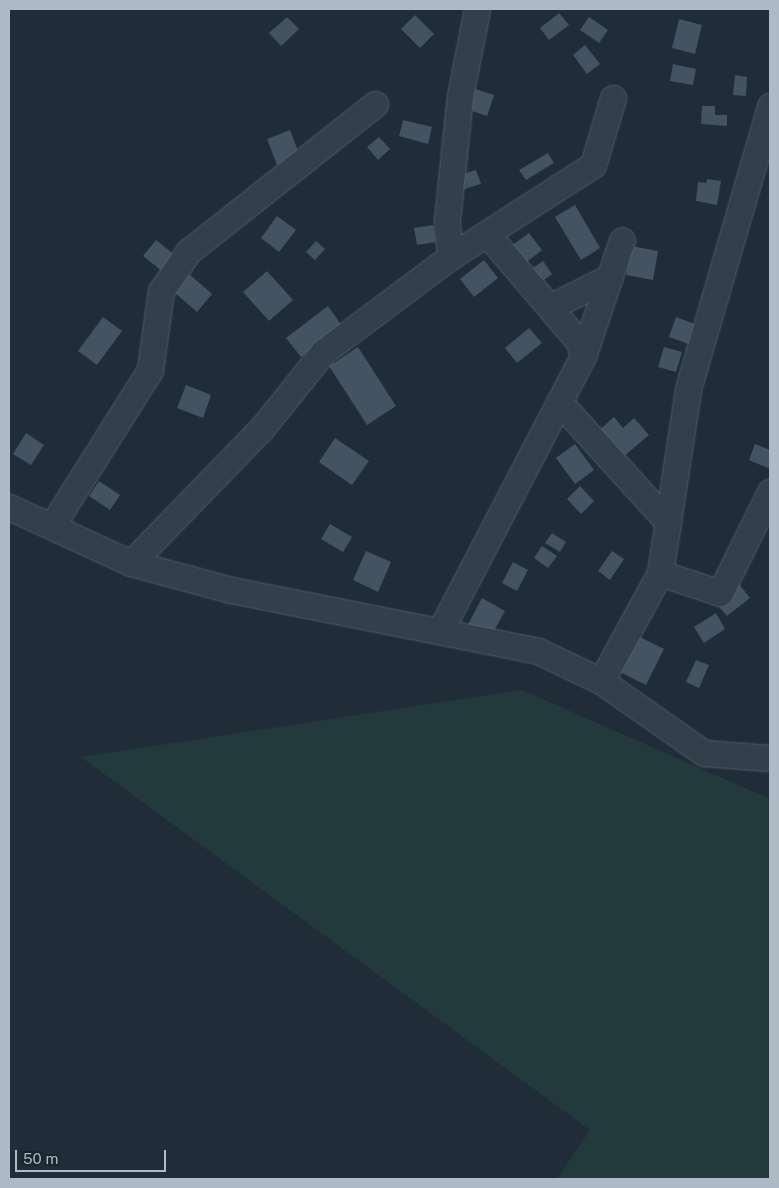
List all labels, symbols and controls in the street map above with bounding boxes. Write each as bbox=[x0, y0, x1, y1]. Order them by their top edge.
scale bar bbox=[18, 1140, 169, 1172]
text: 50 m bbox=[23, 1150, 58, 1167]

